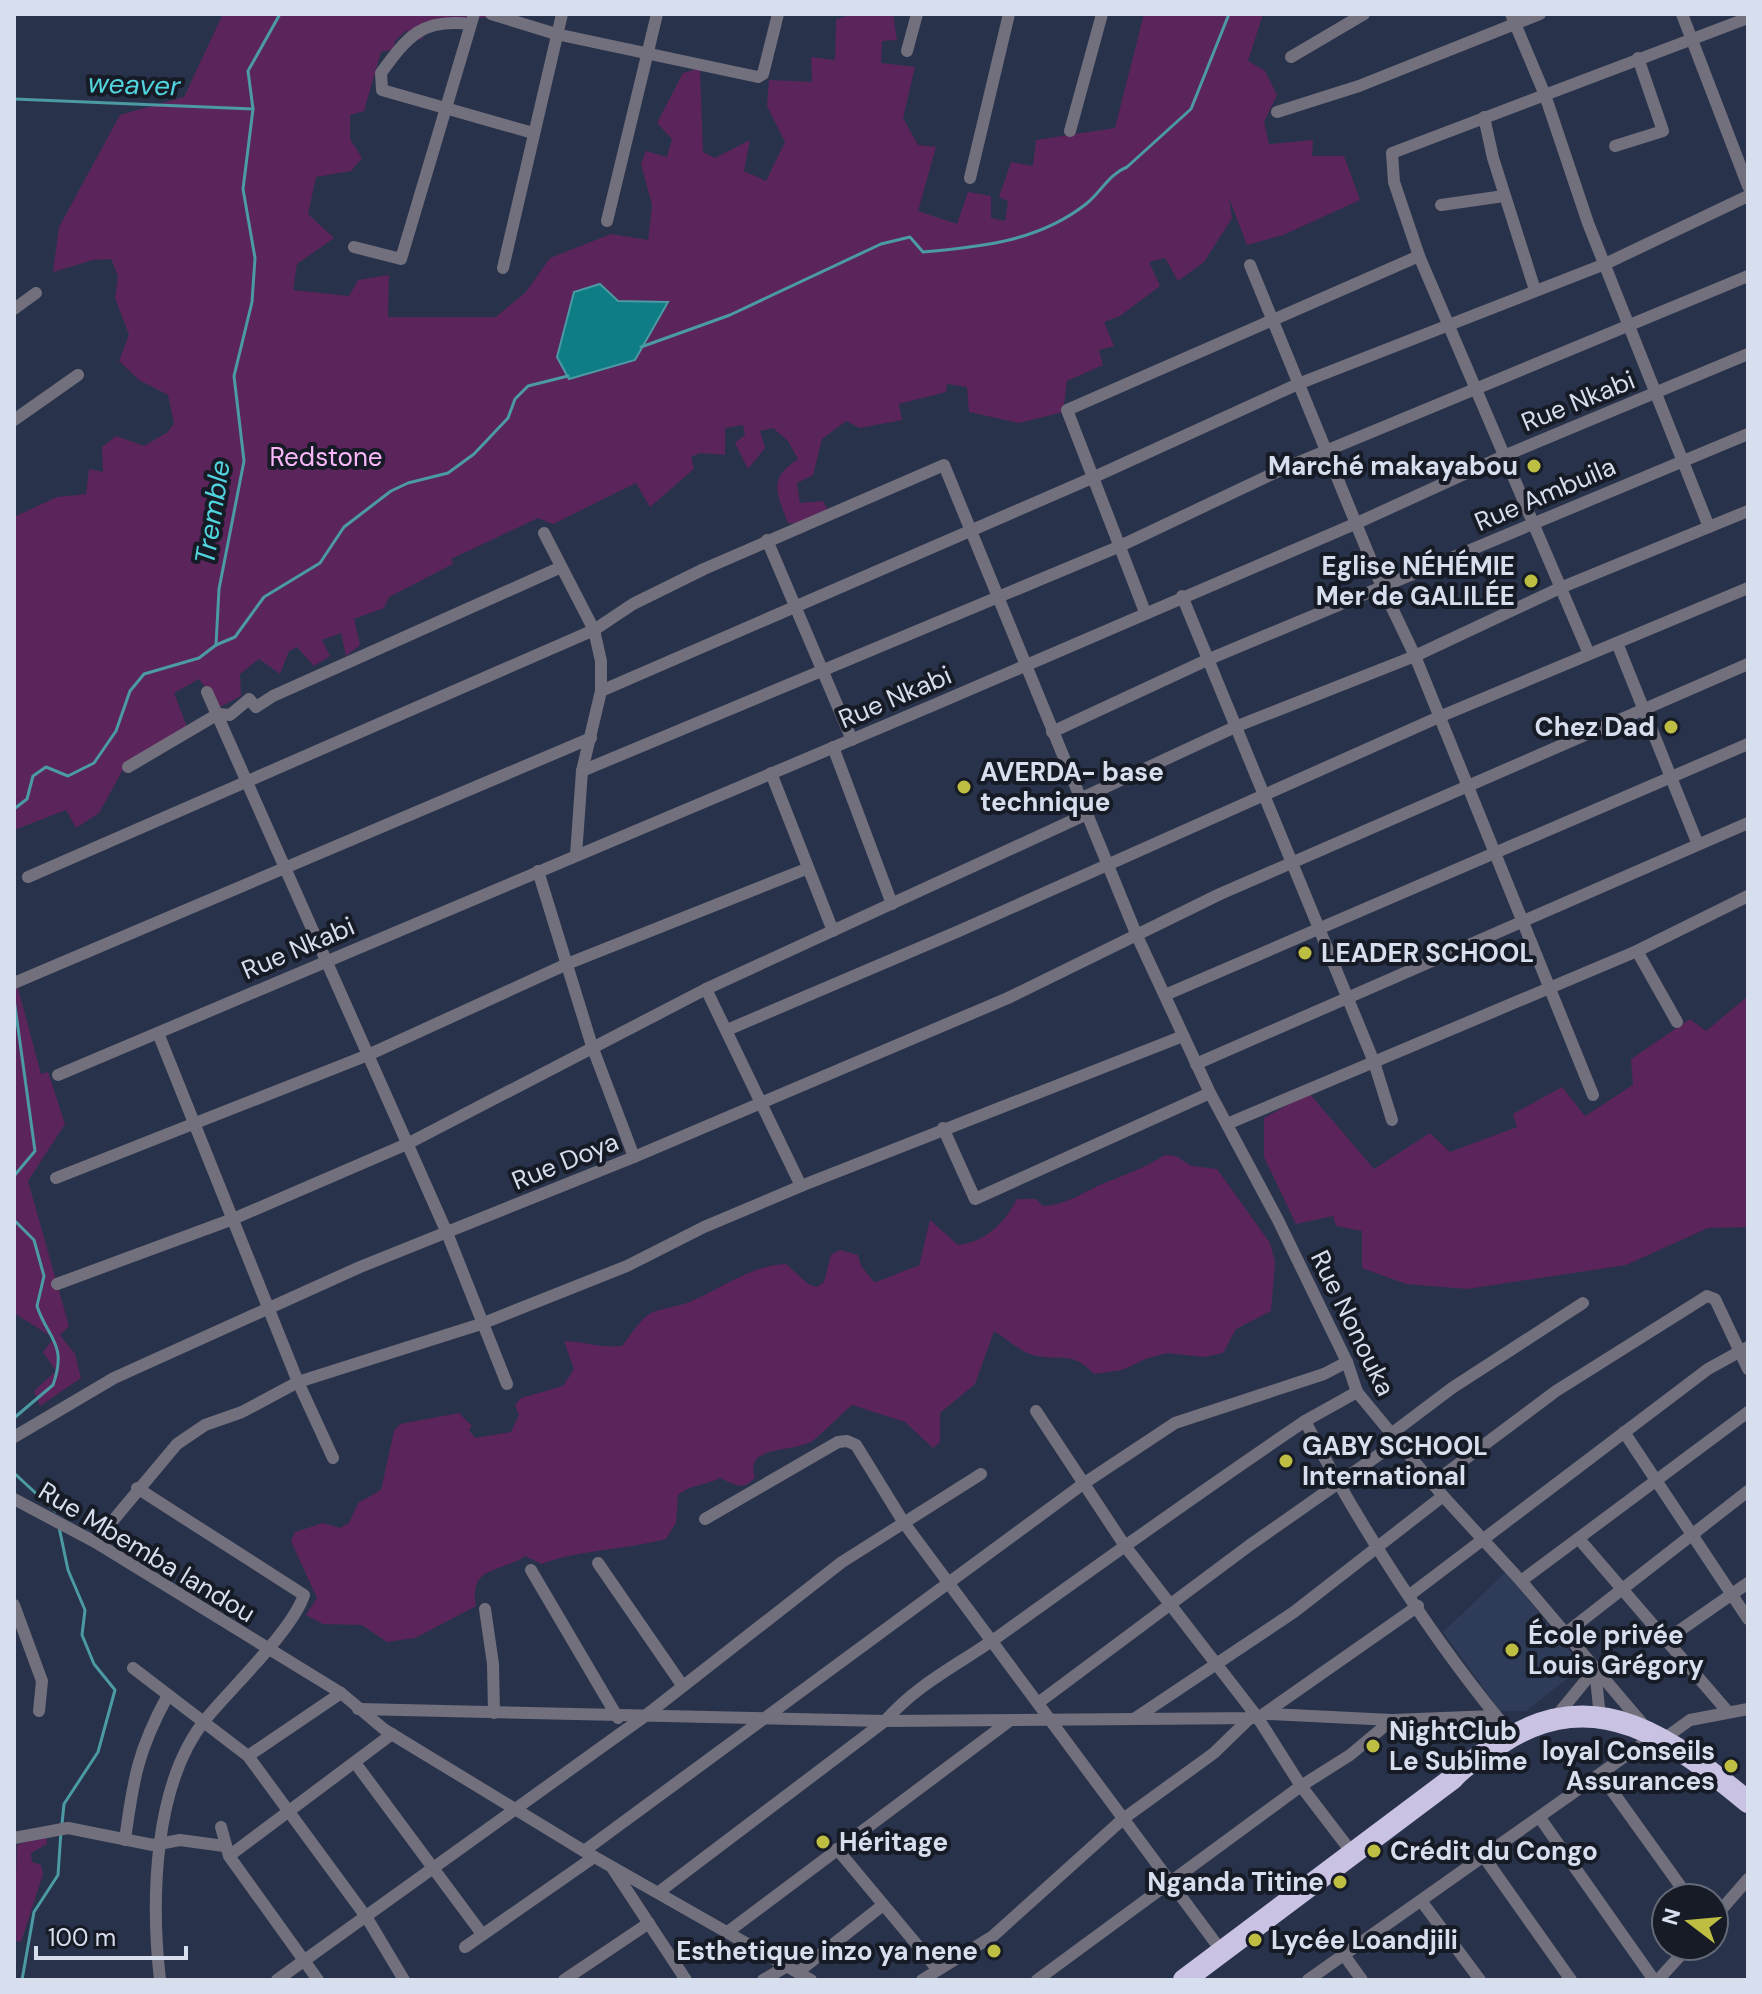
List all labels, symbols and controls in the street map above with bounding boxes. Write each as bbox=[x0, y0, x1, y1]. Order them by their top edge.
water label: weaver bbox=[87, 64, 182, 105]
street label: Rue Nkabi bbox=[1516, 363, 1640, 439]
park label: Redstone bbox=[269, 440, 383, 474]
place label: Marché makayabou bbox=[1268, 449, 1518, 483]
street label: Rue Ambuila bbox=[1469, 449, 1621, 539]
water label: Tremble bbox=[186, 457, 239, 567]
marker: Marché makayabou bbox=[1525, 457, 1543, 475]
place label: Eglise NÉHÉMIE Mer de GALILÉE bbox=[1316, 549, 1515, 613]
marker: Eglise NÉHÉMIE Mer de GALILÉE bbox=[1522, 572, 1540, 590]
street label: Rue Nkabi bbox=[833, 658, 957, 736]
place label: Chez Dad bbox=[1535, 710, 1655, 744]
marker: Chez Dad bbox=[1662, 718, 1680, 736]
place label: AVERDA- base technique bbox=[980, 755, 1164, 819]
marker: AVERDA- base technique bbox=[955, 778, 973, 796]
street label: Rue Nkabi bbox=[236, 909, 360, 987]
place label: LEADER SCHOOL bbox=[1321, 936, 1534, 970]
marker: LEADER SCHOOL bbox=[1296, 944, 1314, 962]
street label: Rue Doya bbox=[507, 1124, 623, 1198]
street label: Rue Nonouka bbox=[1303, 1245, 1403, 1401]
place label: GABY SCHOOL International bbox=[1302, 1429, 1488, 1493]
marker: GABY SCHOOL International bbox=[1277, 1452, 1295, 1470]
street label: Rue Mbemba landou bbox=[32, 1474, 262, 1630]
place label: École privée Louis Grégory bbox=[1528, 1618, 1704, 1682]
marker: École privée Louis Grégory bbox=[1503, 1641, 1521, 1659]
place label: NightClub Le Sublime bbox=[1389, 1714, 1528, 1778]
place label: loyal Conseils Assurances bbox=[1542, 1734, 1715, 1798]
marker: NightClub Le Sublime bbox=[1364, 1737, 1382, 1755]
marker: loyal Conseils Assurances bbox=[1722, 1757, 1740, 1775]
place label: Héritage bbox=[839, 1825, 948, 1859]
marker: Héritage bbox=[814, 1833, 832, 1851]
place label: Crédit du Congo bbox=[1390, 1834, 1598, 1868]
marker: Crédit du Congo bbox=[1365, 1842, 1383, 1860]
place label: Nganda Titine bbox=[1147, 1865, 1324, 1899]
marker: Nganda Titine bbox=[1331, 1873, 1349, 1891]
north arrow bbox=[1650, 1882, 1730, 1962]
text: N bbox=[1655, 1905, 1687, 1928]
scale bar bbox=[36, 1910, 186, 1960]
text: 100 m bbox=[48, 1922, 116, 1953]
place label: Lycée Loandjili bbox=[1271, 1923, 1458, 1957]
marker: Lycée Loandjili bbox=[1246, 1931, 1264, 1949]
place label: Esthetique inzo ya nene bbox=[676, 1934, 978, 1968]
marker: Esthetique inzo ya nene bbox=[985, 1942, 1003, 1960]

